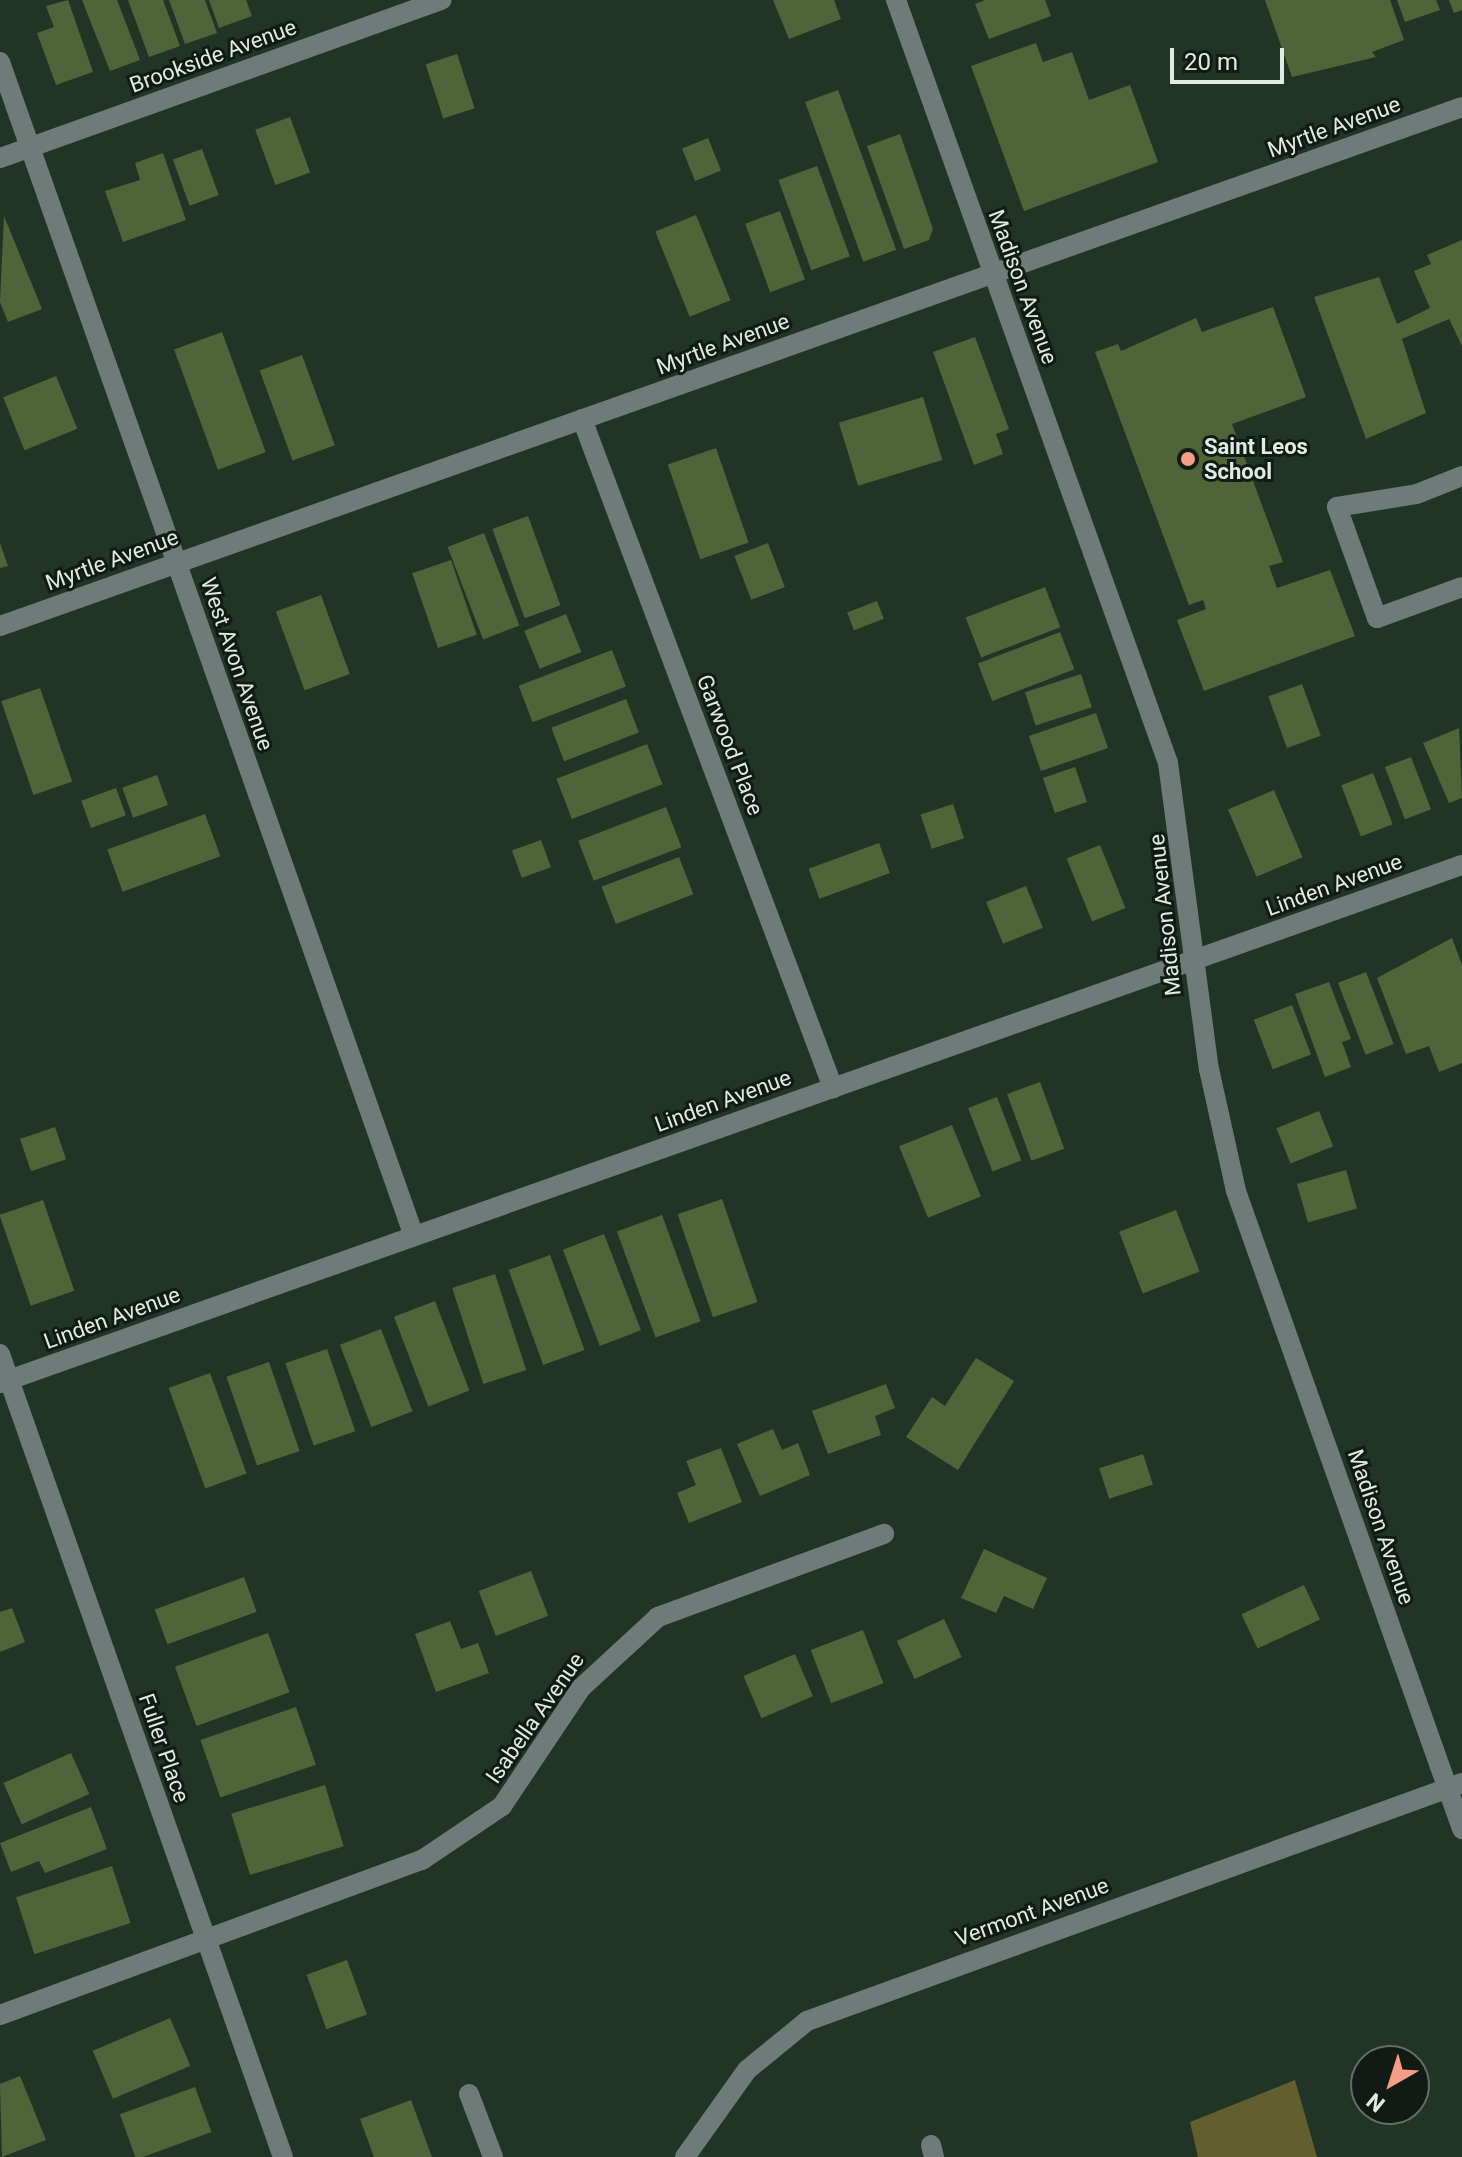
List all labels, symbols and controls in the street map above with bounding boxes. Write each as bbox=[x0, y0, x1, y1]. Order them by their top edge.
street label: Brookside Avenue bbox=[126, 14, 300, 98]
scale bar bbox=[1174, 32, 1288, 82]
text: 20 m bbox=[1184, 48, 1238, 76]
street label: Myrtle Avenue bbox=[1264, 91, 1404, 163]
street label: Madison Avenue bbox=[983, 206, 1063, 368]
street label: Myrtle Avenue bbox=[653, 308, 793, 380]
place label: Saint Leos School bbox=[1204, 433, 1308, 484]
marker: Saint Leos School bbox=[1179, 450, 1197, 468]
street label: Myrtle Avenue bbox=[42, 524, 182, 596]
street label: West Avon Avenue bbox=[195, 574, 279, 754]
street label: Garwood Place bbox=[691, 671, 769, 819]
street label: Madison Avenue bbox=[1143, 833, 1187, 997]
street label: Linden Avenue bbox=[1262, 848, 1406, 922]
street label: Linden Avenue bbox=[651, 1064, 795, 1138]
street label: Linden Avenue bbox=[40, 1281, 184, 1355]
street label: Madison Avenue bbox=[1342, 1446, 1420, 1608]
street label: Isabella Avenue bbox=[480, 1648, 590, 1788]
street label: Fuller Place bbox=[133, 1690, 195, 1806]
street label: Vermont Avenue bbox=[952, 1872, 1112, 1952]
north arrow bbox=[1350, 2045, 1430, 2125]
text: N bbox=[1362, 2088, 1390, 2117]

